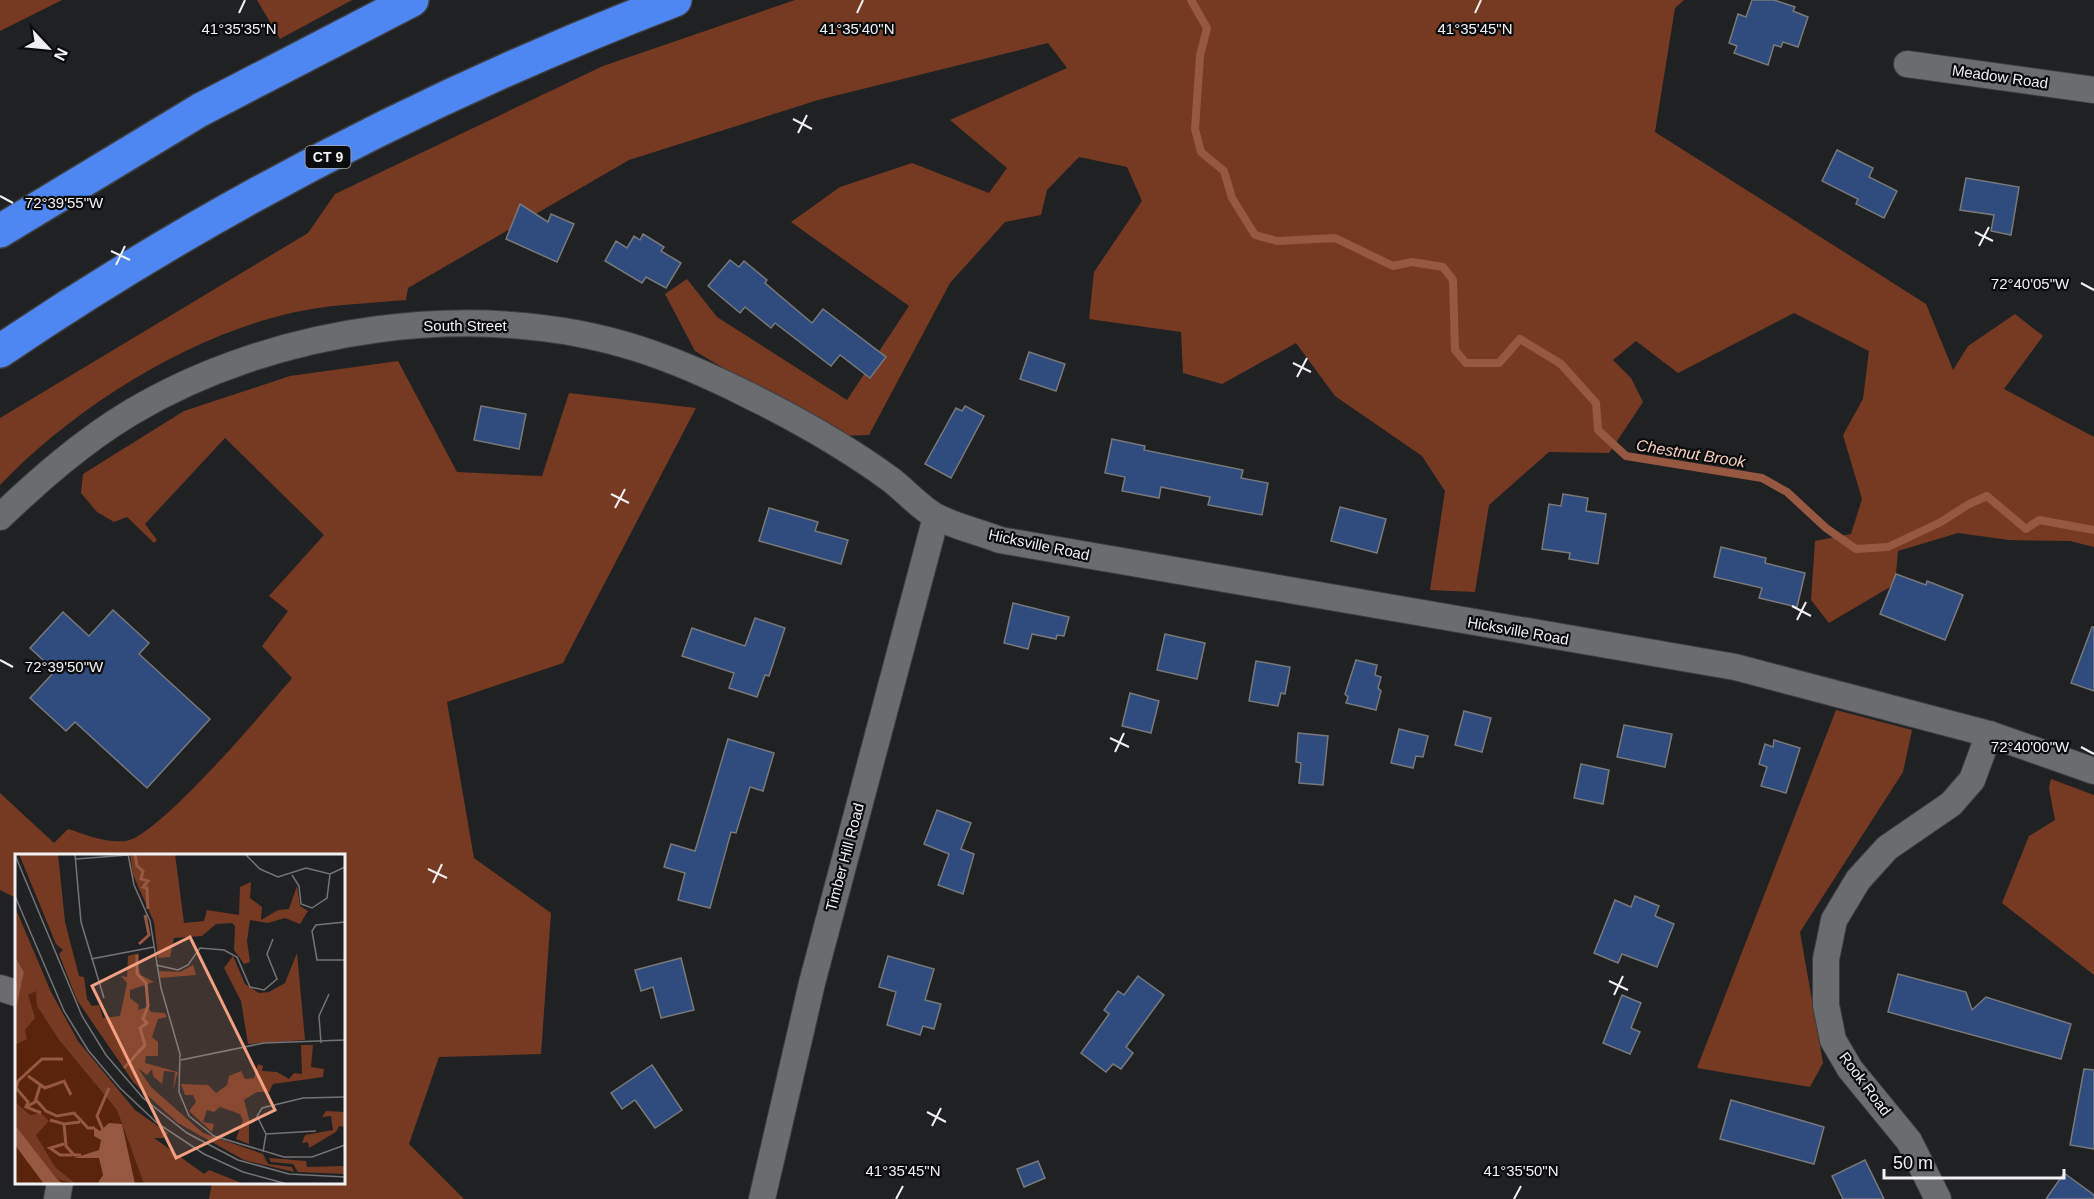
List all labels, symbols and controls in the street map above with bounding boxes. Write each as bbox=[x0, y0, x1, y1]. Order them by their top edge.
north arrow bbox=[18, 18, 78, 78]
text: 41°35'35"N bbox=[201, 20, 277, 37]
text: 41°35'40"N bbox=[819, 20, 895, 37]
text: 41°35'45"N bbox=[1437, 20, 1513, 37]
text: N bbox=[51, 45, 71, 63]
street label: Meadow Road bbox=[1951, 61, 2049, 92]
road number: CT 9 bbox=[306, 146, 350, 168]
text: 72°39'55"W bbox=[25, 194, 104, 211]
text: 72°40'05"W bbox=[1991, 275, 2070, 292]
street label: South Street bbox=[423, 317, 508, 334]
water label: Chestnut Brook bbox=[1635, 436, 1748, 471]
street label: Hicksville Road bbox=[987, 526, 1091, 563]
street label: Hicksville Road bbox=[1466, 613, 1570, 648]
text: 72°39'50"W bbox=[25, 658, 104, 675]
text: 72°40'00"W bbox=[1991, 738, 2070, 755]
street label: Timber Hill Road bbox=[822, 801, 867, 913]
inset map bbox=[15, 854, 345, 1184]
street label: Rook Road bbox=[1836, 1049, 1895, 1119]
scale bar bbox=[1884, 1142, 2064, 1180]
text: 50 m bbox=[1893, 1153, 1933, 1173]
text: 41°35'45"N bbox=[865, 1162, 941, 1179]
text: 41°35'50"N bbox=[1483, 1162, 1559, 1179]

